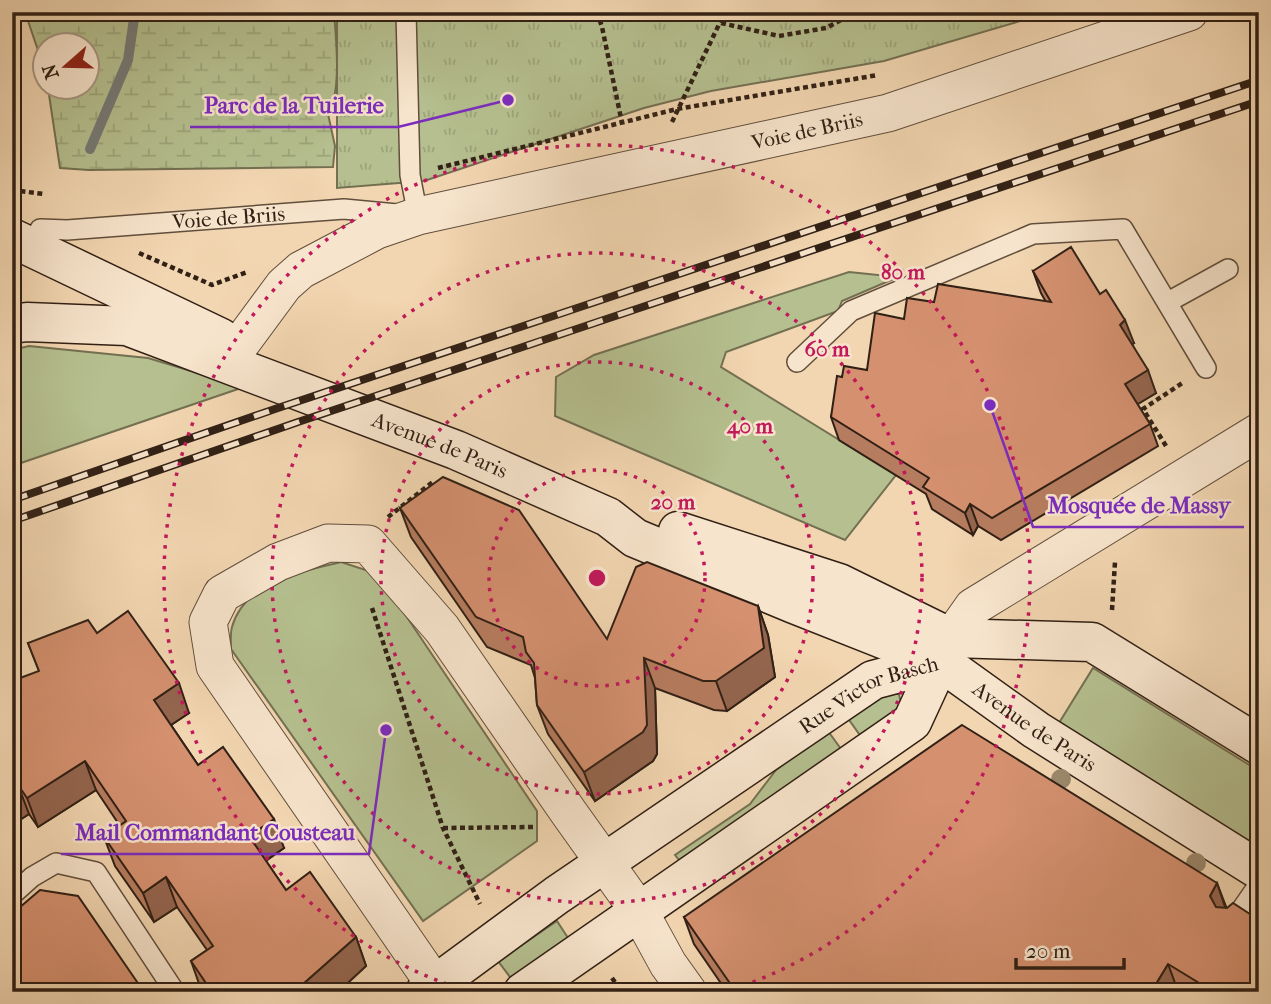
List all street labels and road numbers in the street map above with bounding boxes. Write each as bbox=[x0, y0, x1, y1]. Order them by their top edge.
street label: Voie de Briis bbox=[748, 107, 865, 155]
street label: Voie de Briis bbox=[170, 201, 286, 234]
street label: Avenue de Paris bbox=[368, 407, 511, 483]
street label: Rue Victor Basch bbox=[794, 651, 941, 739]
street label: Avenue de Paris bbox=[967, 676, 1101, 777]

